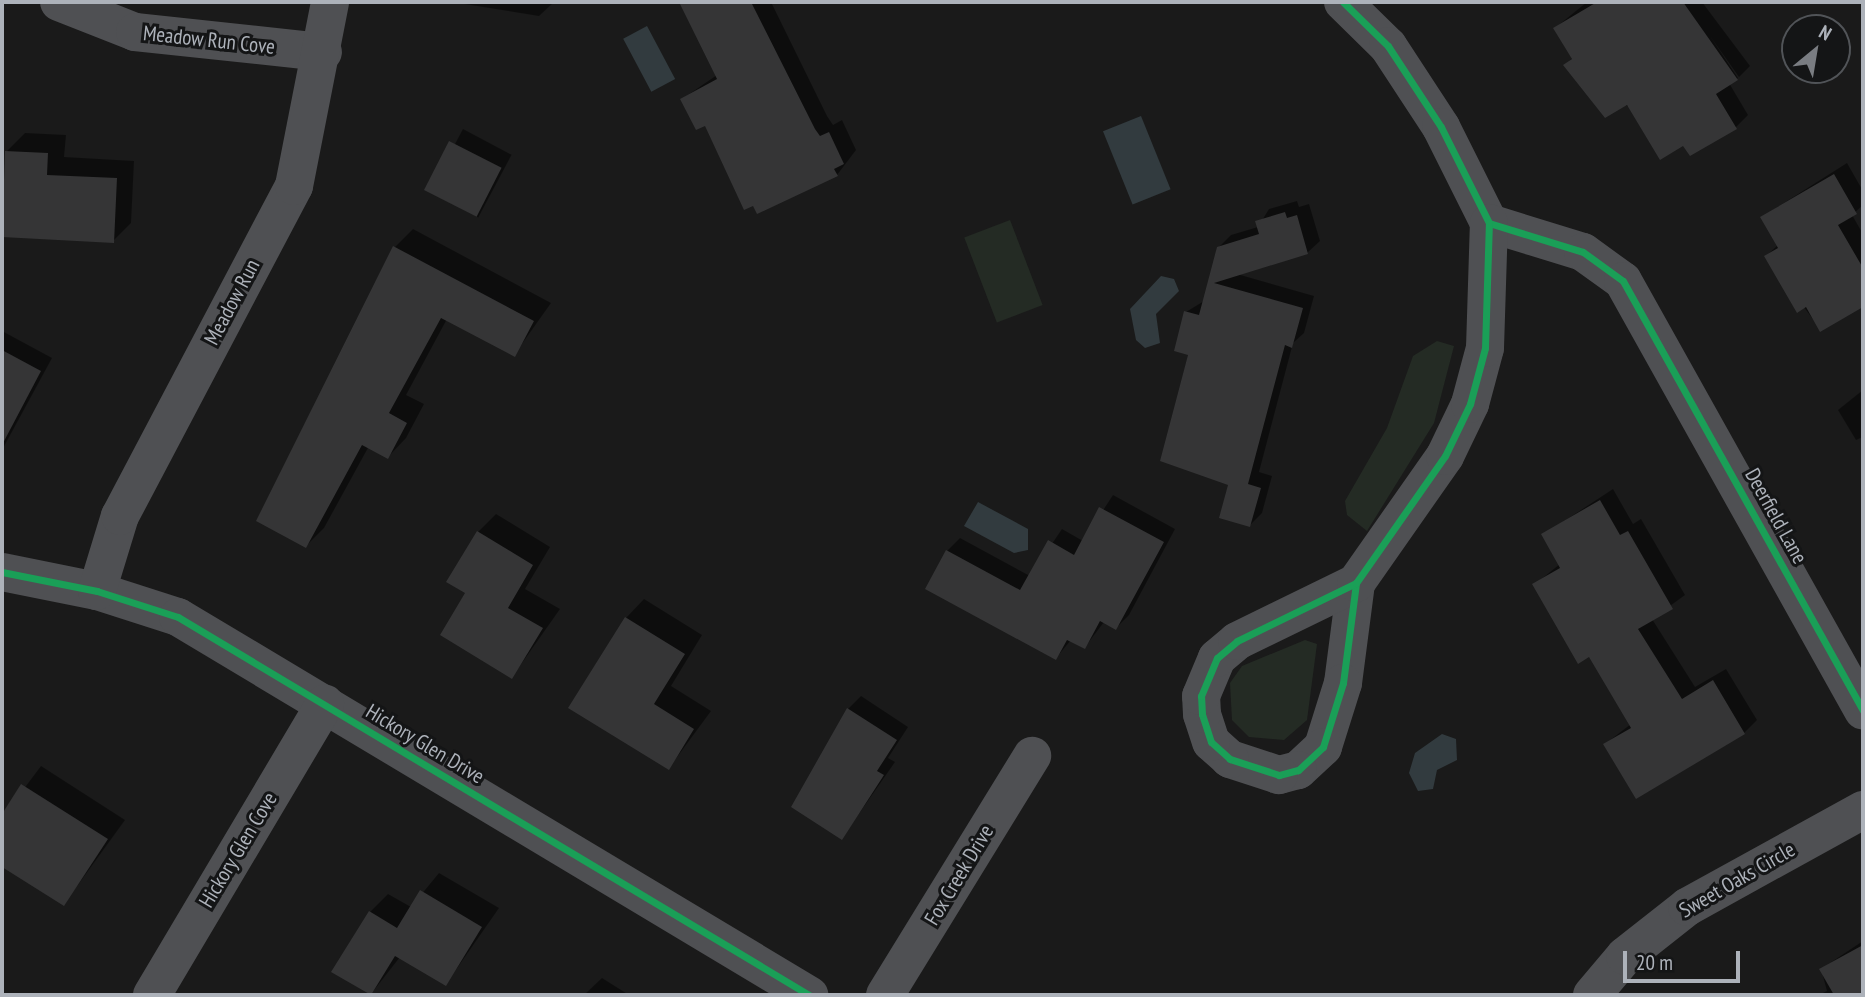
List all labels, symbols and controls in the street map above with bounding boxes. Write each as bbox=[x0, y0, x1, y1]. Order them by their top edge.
north arrow bbox=[1781, 14, 1851, 84]
text: N bbox=[1815, 20, 1836, 46]
street label: Meadow Run Cove bbox=[142, 21, 276, 59]
street label: Meadow Run bbox=[199, 255, 265, 349]
street label: Deerfield Lane bbox=[1740, 464, 1812, 568]
street label: Hickory Glen Drive bbox=[361, 699, 489, 789]
street label: Hickory Glen Cove bbox=[194, 788, 282, 912]
street label: Fox Creek Drive bbox=[919, 820, 999, 930]
street label: Sweet Oaks Circle bbox=[1675, 837, 1799, 923]
scale bar bbox=[1627, 937, 1744, 981]
text: 20 m bbox=[1636, 949, 1673, 976]

